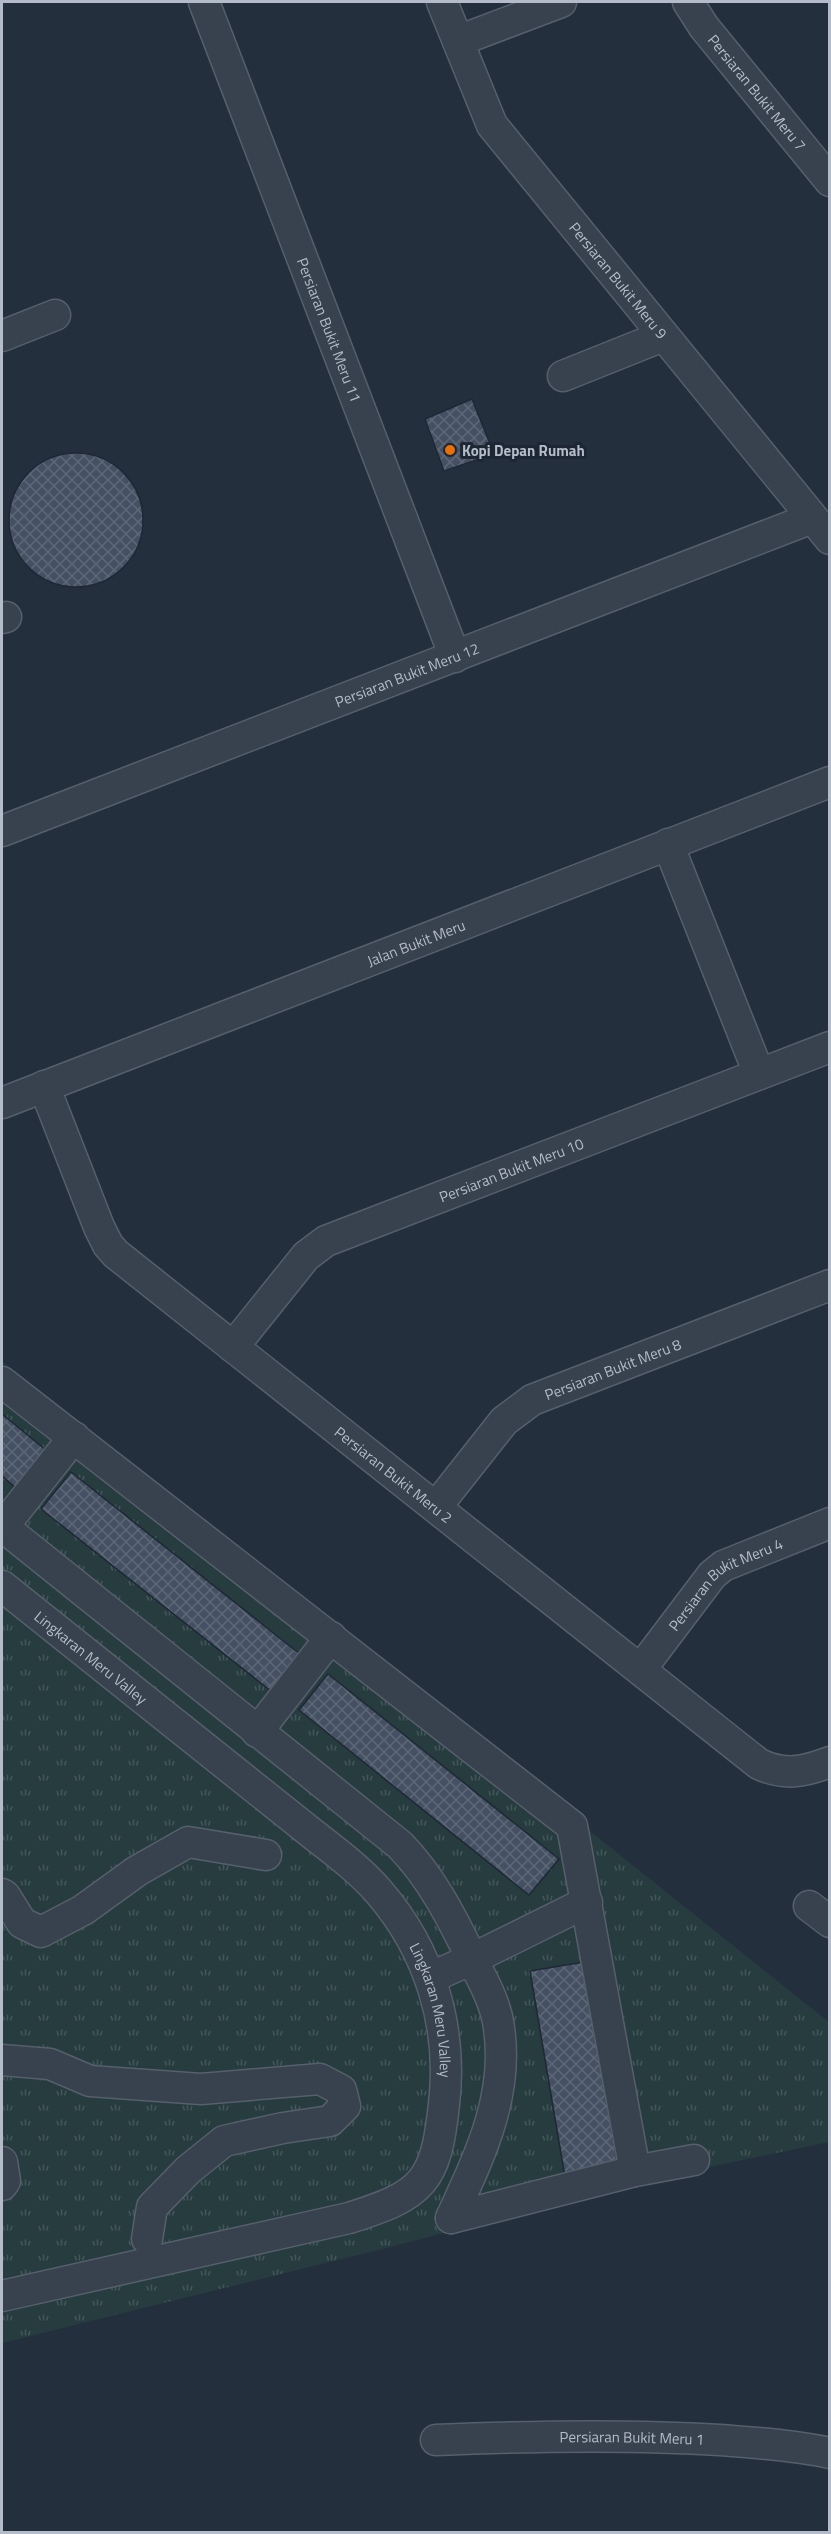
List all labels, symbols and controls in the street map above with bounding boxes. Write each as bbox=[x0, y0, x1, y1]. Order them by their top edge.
street label: Persiaran Bukit Meru 7 bbox=[703, 29, 812, 156]
street label: Persiaran Bukit Meru 9 bbox=[564, 217, 673, 343]
street label: Persiaran Bukit Meru 11 bbox=[291, 254, 368, 405]
place label: Kopi Depan Rumah bbox=[462, 439, 585, 462]
marker: Kopi Depan Rumah bbox=[443, 443, 457, 457]
street label: Persiaran Bukit Meru 12 bbox=[331, 636, 482, 713]
street label: Jalan Bukit Meru bbox=[363, 913, 469, 972]
street label: Persiaran Bukit Meru 10 bbox=[435, 1132, 587, 1208]
street label: Persiaran Bukit Meru 8 bbox=[541, 1332, 684, 1406]
street label: Persiaran Bukit Meru 2 bbox=[330, 1420, 458, 1528]
street label: Persiaran Bukit Meru 4 bbox=[662, 1532, 786, 1636]
street label: Lingkaran Meru Valley bbox=[30, 1605, 153, 1709]
street label: Lingkaran Meru Valley bbox=[404, 1938, 457, 2078]
street label: Persiaran Bukit Meru 1 bbox=[559, 2425, 705, 2451]

